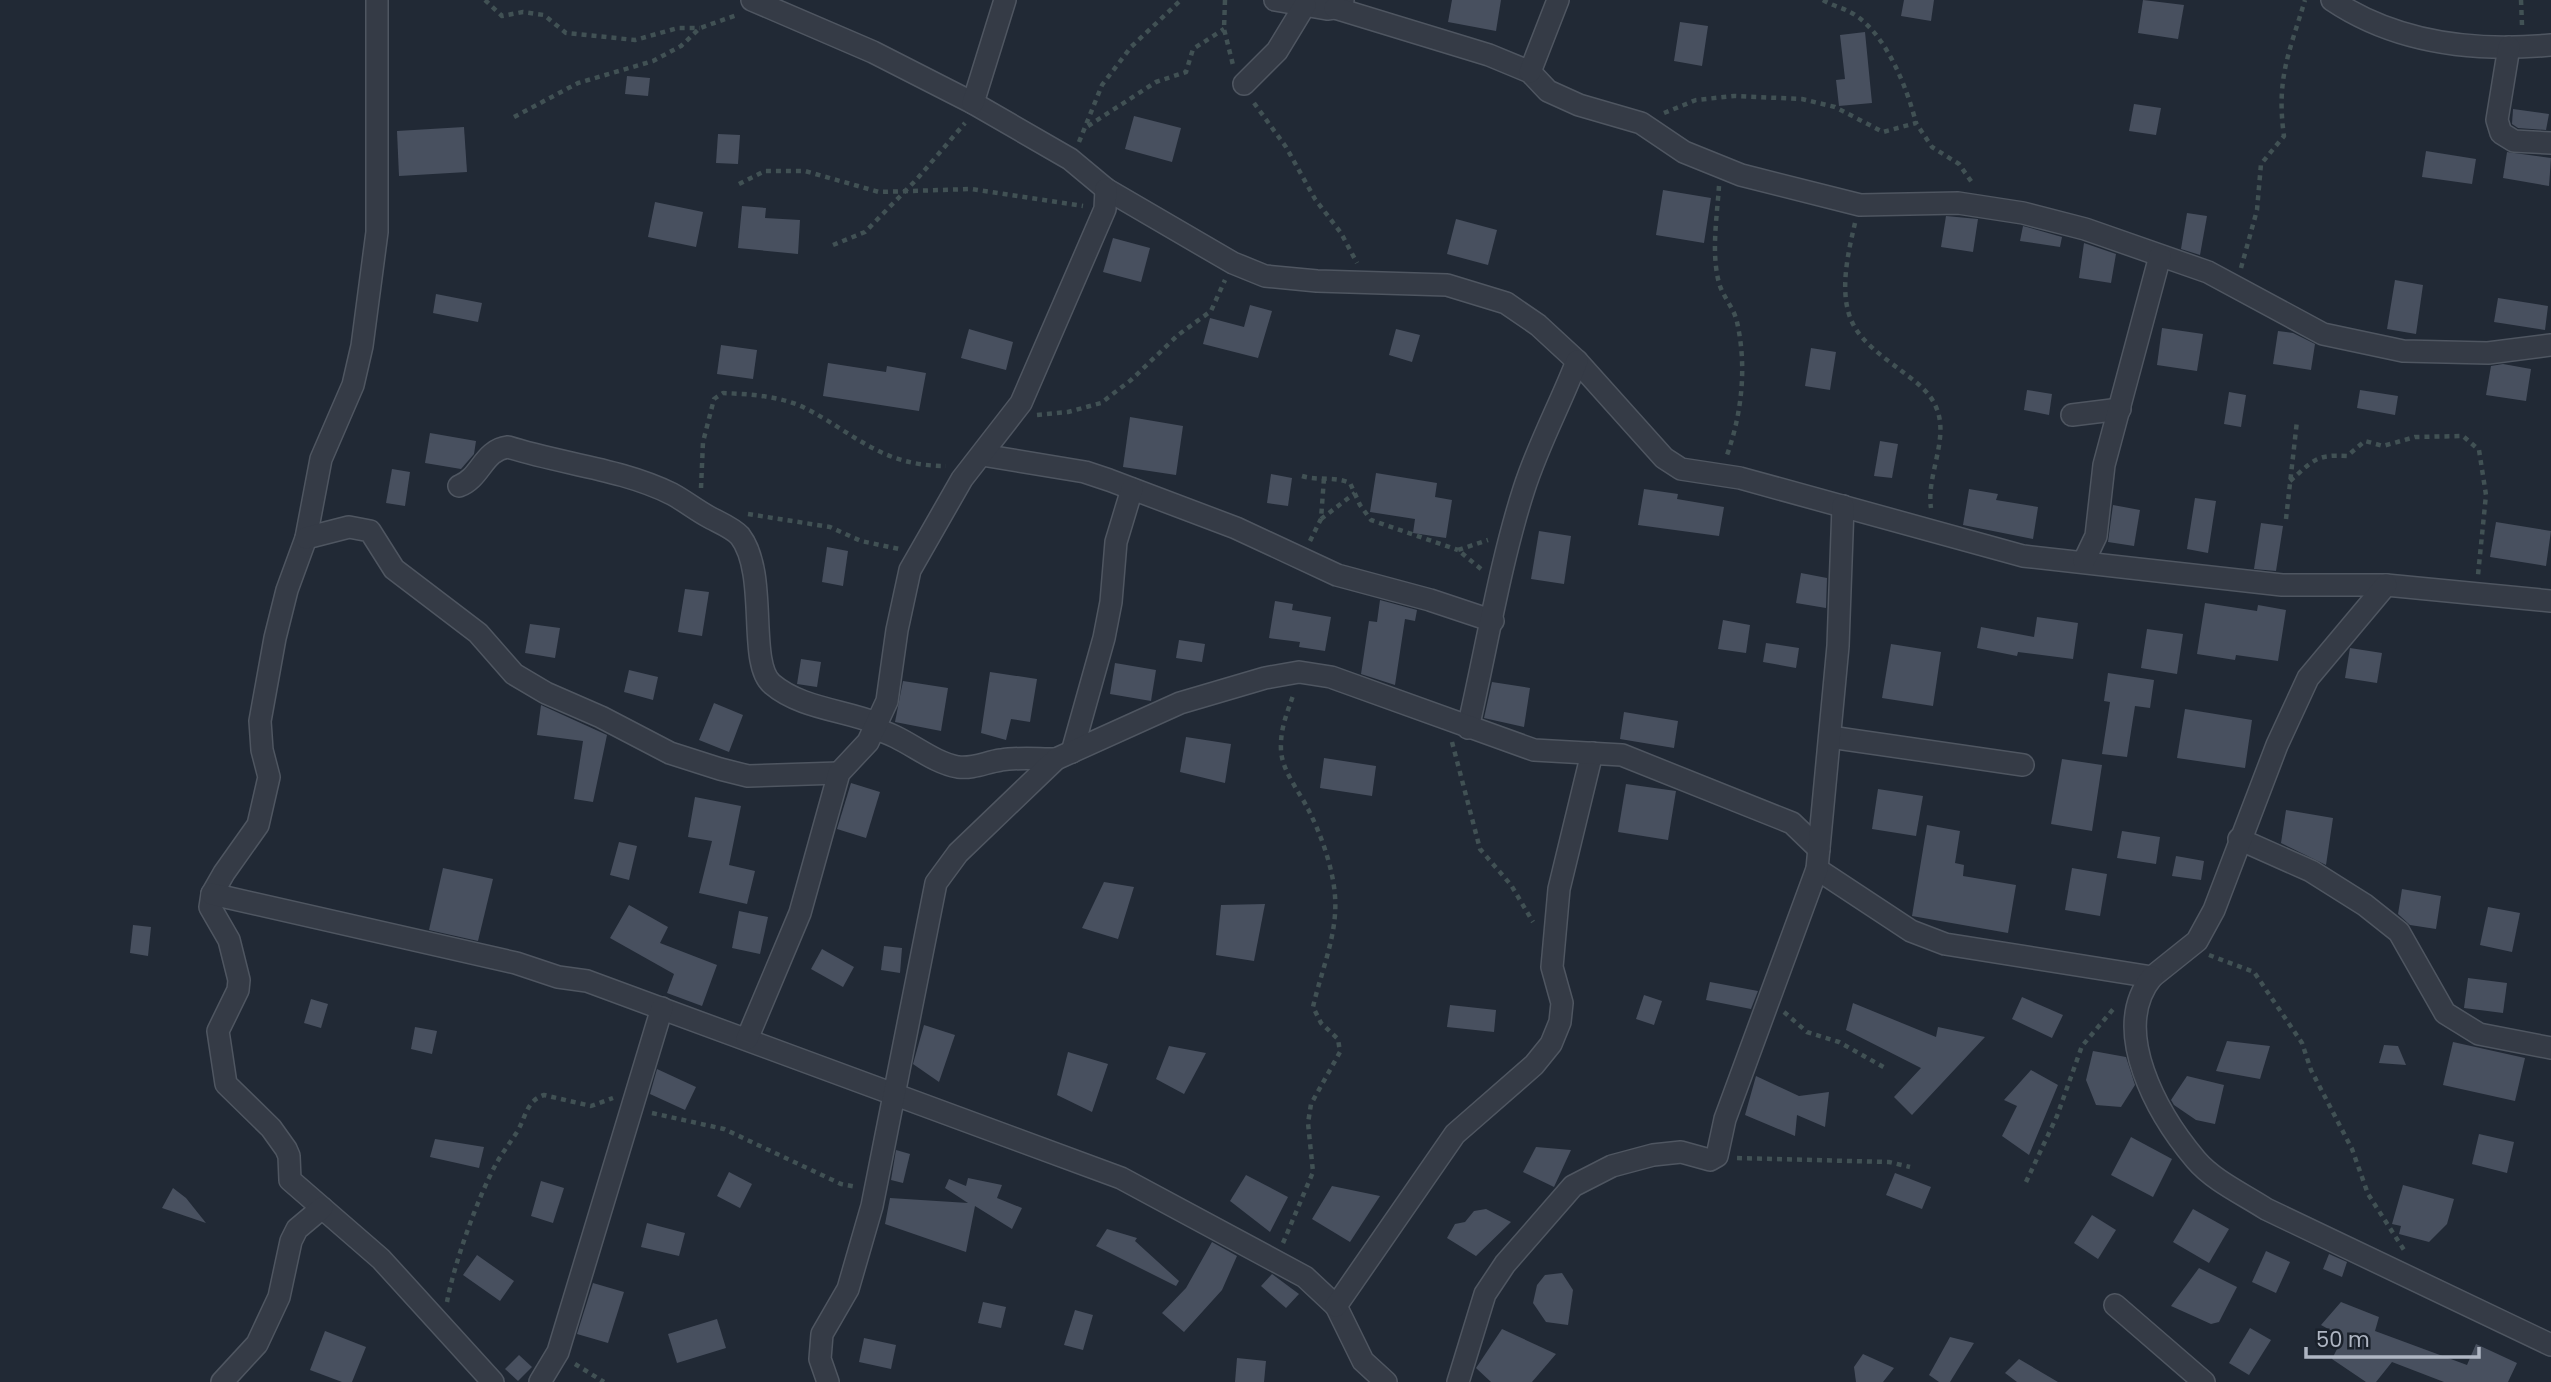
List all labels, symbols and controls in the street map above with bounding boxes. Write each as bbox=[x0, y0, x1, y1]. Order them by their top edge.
scale bar bbox=[2306, 1316, 2479, 1360]
text: 50 m bbox=[2316, 1325, 2370, 1354]

